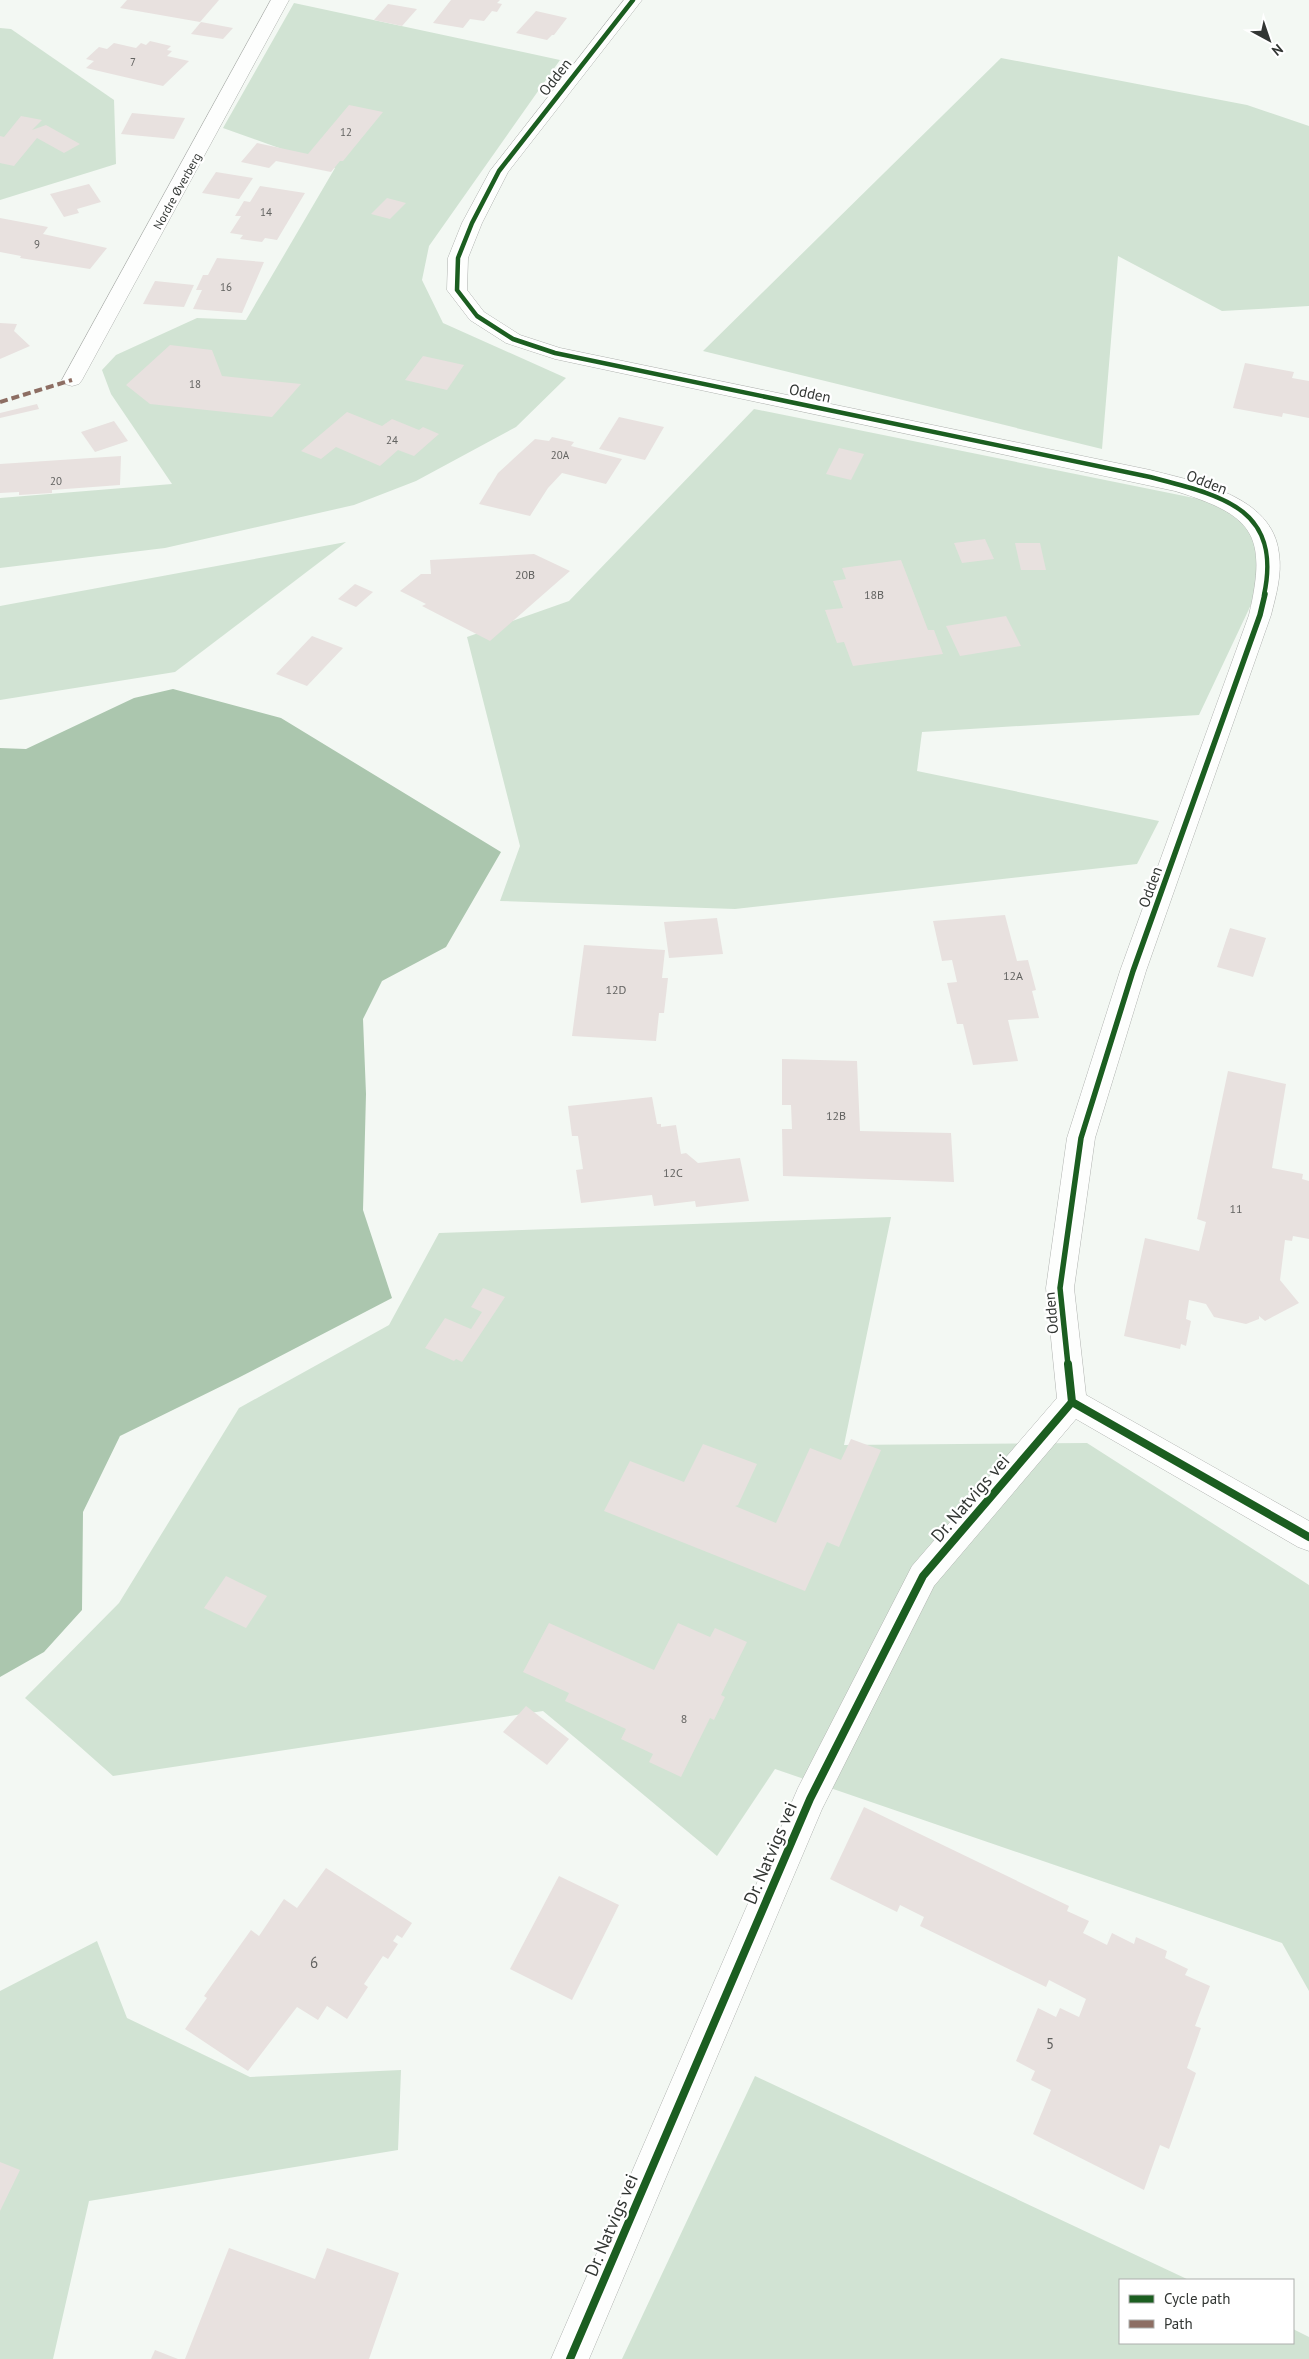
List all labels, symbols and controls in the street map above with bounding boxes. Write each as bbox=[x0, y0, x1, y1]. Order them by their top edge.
north arrow bbox=[1244, 15, 1294, 65]
text: N bbox=[1268, 40, 1287, 60]
house number: 7 bbox=[130, 55, 136, 69]
street label: Odden bbox=[535, 55, 575, 99]
house number: 12 bbox=[340, 125, 352, 139]
street label: Nordre Øverberg bbox=[150, 150, 204, 232]
house number: 14 bbox=[260, 205, 272, 219]
house number: 9 bbox=[34, 237, 40, 251]
house number: 16 bbox=[220, 280, 232, 294]
house number: 18 bbox=[189, 377, 201, 391]
street label: Odden bbox=[787, 379, 833, 407]
house number: 24 bbox=[386, 433, 398, 447]
house number: 20A bbox=[551, 448, 570, 462]
street label: Odden bbox=[1184, 466, 1230, 498]
house number: 20 bbox=[50, 474, 62, 488]
house number: 20B bbox=[515, 567, 535, 582]
house number: 18B bbox=[864, 587, 884, 602]
street label: Odden bbox=[1134, 864, 1166, 910]
house number: 12A bbox=[1003, 968, 1023, 983]
house number: 12D bbox=[606, 982, 627, 997]
house number: 12B bbox=[826, 1108, 846, 1123]
house number: 12C bbox=[663, 1165, 683, 1180]
house number: 11 bbox=[1229, 1201, 1243, 1216]
street label: Odden bbox=[1040, 1291, 1062, 1335]
street label: Dr. Natvigs vei bbox=[926, 1449, 1014, 1547]
house number: 8 bbox=[681, 1711, 687, 1726]
street label: Dr. Natvigs vei bbox=[738, 1798, 802, 1908]
house number: 6 bbox=[310, 1953, 318, 1972]
house number: 5 bbox=[1046, 2034, 1054, 2053]
street label: Dr. Natvigs vei bbox=[579, 2170, 643, 2280]
legend bbox=[1119, 2279, 1294, 2344]
text: Cycle path bbox=[1164, 2289, 1230, 2308]
text: Path bbox=[1164, 2314, 1193, 2333]

